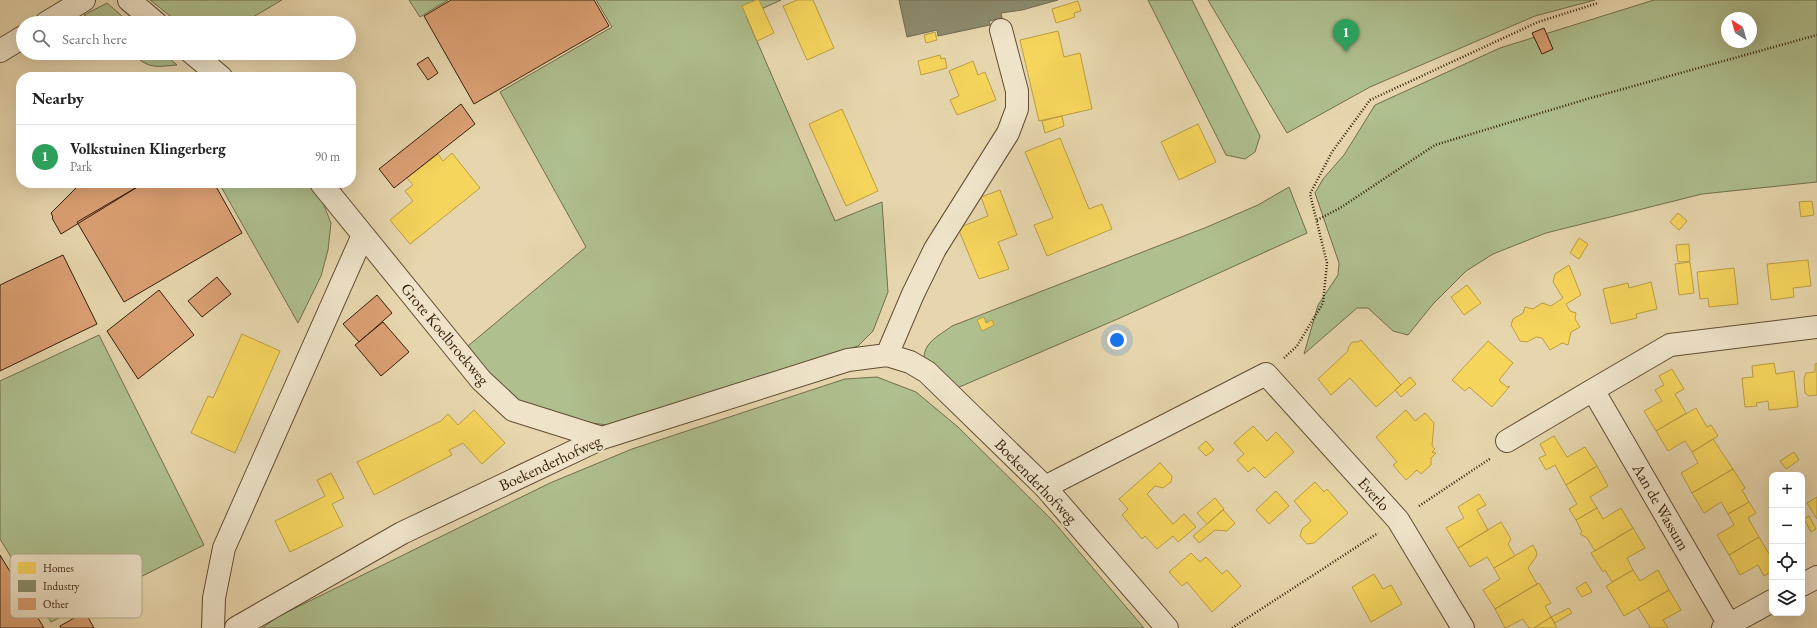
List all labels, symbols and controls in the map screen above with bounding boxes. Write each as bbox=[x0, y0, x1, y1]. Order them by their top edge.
north arrow bbox=[1721, 12, 1757, 48]
search box bbox=[16, 16, 356, 60]
pin: 1 bbox=[1333, 19, 1359, 52]
icon: search bbox=[30, 27, 52, 49]
text: Search here bbox=[62, 29, 127, 48]
text: Nearby bbox=[32, 87, 84, 109]
text: Volkstuinen Klingerberg bbox=[70, 139, 226, 158]
text: 1 bbox=[42, 148, 48, 165]
text: 90 m bbox=[315, 148, 340, 165]
text: Park bbox=[70, 158, 92, 175]
street label: Grote Koelbroekweg bbox=[396, 278, 495, 390]
your location bbox=[1107, 330, 1127, 350]
street label: Boekenderhofweg bbox=[496, 430, 605, 496]
street label: Boekenderhofweg bbox=[990, 434, 1083, 529]
street label: Aan de Wassum bbox=[1627, 459, 1695, 555]
map controls bbox=[1769, 472, 1805, 616]
button: + bbox=[1769, 472, 1805, 508]
street label: Everlo bbox=[1353, 473, 1395, 515]
button: − bbox=[1769, 508, 1805, 544]
button: locate bbox=[1769, 544, 1805, 580]
legend bbox=[10, 554, 142, 618]
text: Homes bbox=[43, 561, 74, 575]
text: Industry bbox=[43, 579, 80, 593]
button: layers bbox=[1769, 580, 1805, 616]
text: Other bbox=[43, 597, 69, 611]

